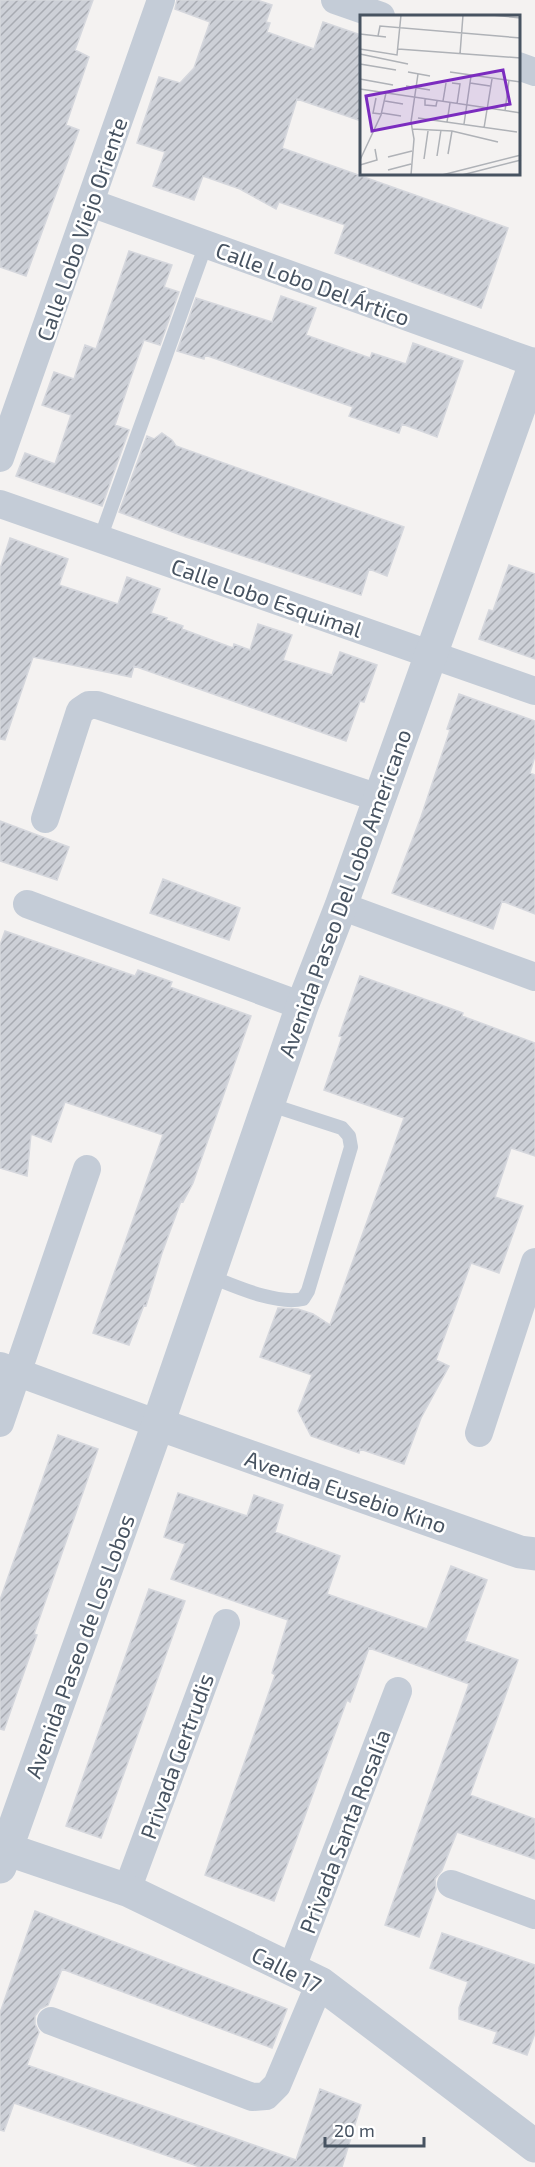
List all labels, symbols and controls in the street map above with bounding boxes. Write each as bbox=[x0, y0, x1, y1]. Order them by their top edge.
inset map bbox=[360, 15, 520, 176]
street label: Calle Lobo Viejo Oriente bbox=[30, 114, 132, 345]
street label: Calle Lobo Del Ártico bbox=[213, 236, 413, 330]
street label: Calle Lobo Esquimal bbox=[168, 552, 366, 642]
street label: Avenida Paseo Del Lobo Americano bbox=[272, 725, 416, 1061]
street label: Avenida Eusebio Kino bbox=[242, 1444, 450, 1538]
street label: Avenida Paseo de Los Lobos bbox=[19, 1511, 139, 1781]
street label: Privada Gertrudis bbox=[134, 1670, 218, 1842]
street label: Privada Santa Rosalía bbox=[293, 1725, 395, 1937]
street label: Calle 17 bbox=[248, 1941, 326, 1997]
scale bar bbox=[325, 2110, 424, 2148]
text: 20 m bbox=[334, 2119, 375, 2141]

